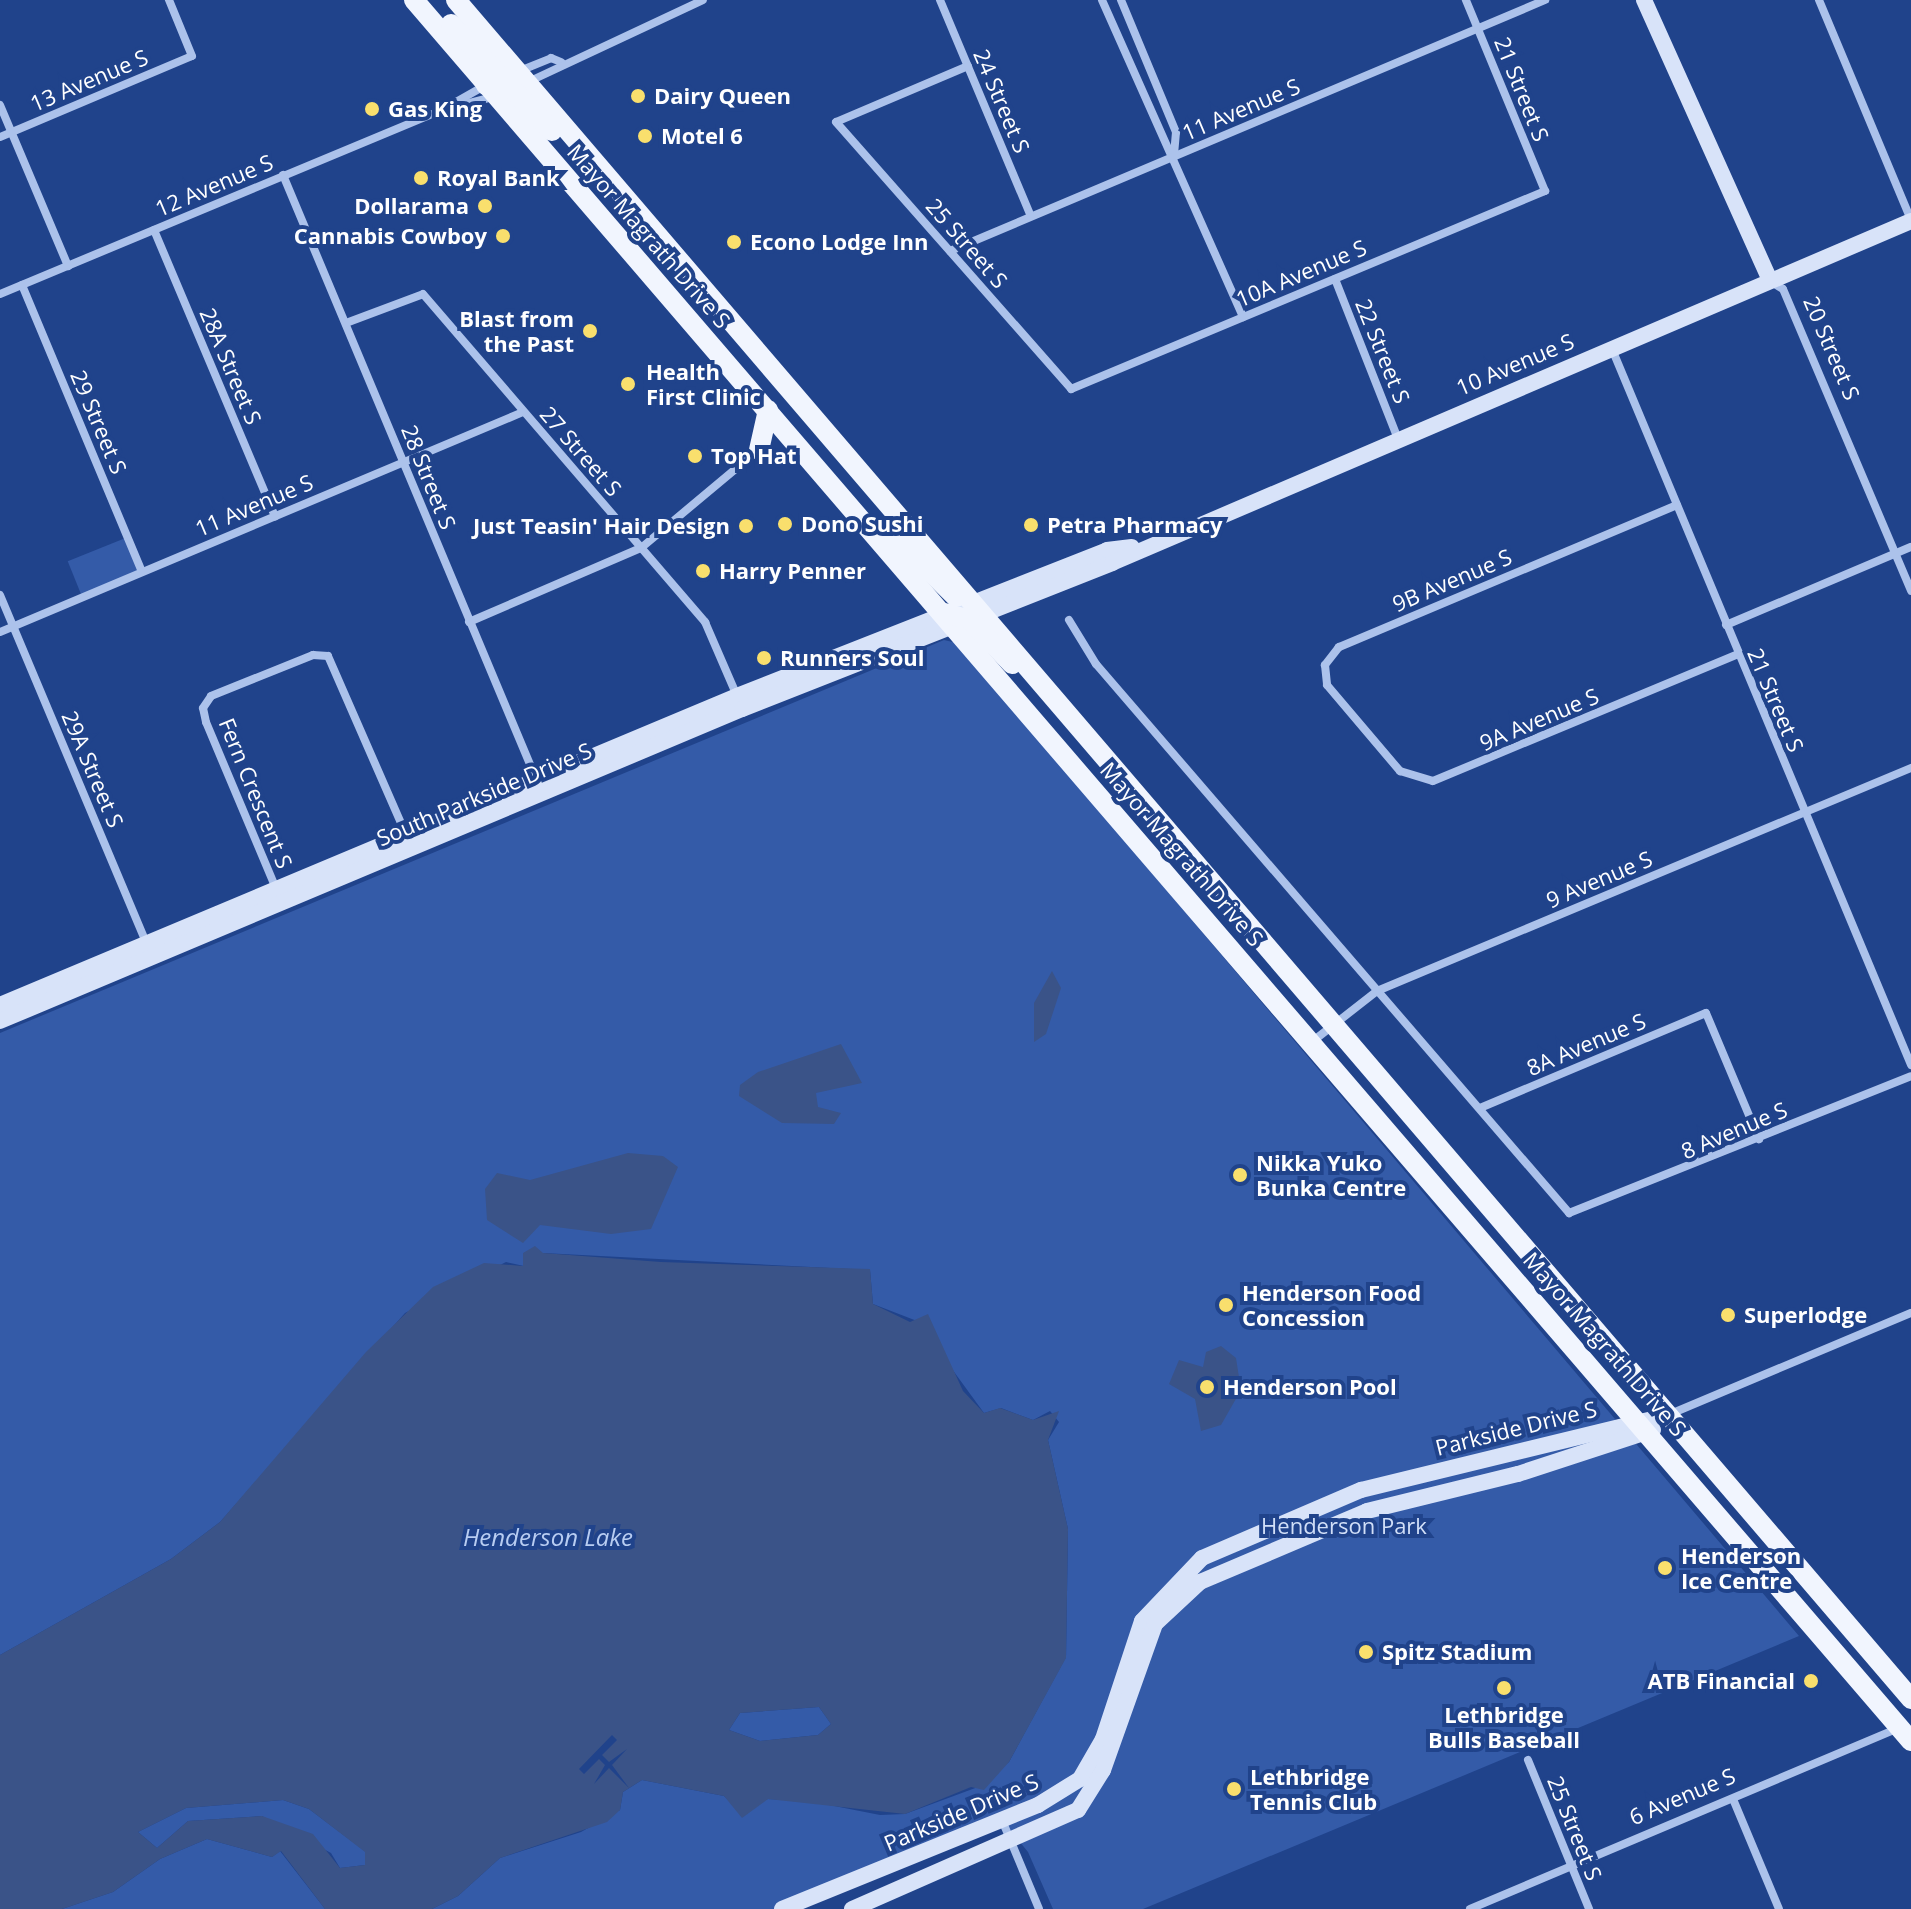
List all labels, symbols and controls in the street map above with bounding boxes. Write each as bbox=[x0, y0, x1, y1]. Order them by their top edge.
street label: 21 Street S bbox=[1489, 33, 1555, 145]
street label: 13 Avenue S bbox=[26, 43, 152, 117]
street label: 24 Street S bbox=[968, 45, 1036, 157]
street label: 11 Avenue S bbox=[1178, 72, 1304, 146]
place label: Dairy Queen bbox=[654, 83, 791, 109]
marker: Dairy Queen bbox=[629, 87, 647, 105]
place label: Gas King bbox=[388, 96, 482, 122]
marker: Gas King bbox=[363, 100, 381, 118]
place label: Motel 6 bbox=[661, 123, 743, 149]
marker: Motel 6 bbox=[636, 127, 654, 145]
street label: Mayor Magrath Drive S bbox=[562, 139, 736, 333]
street label: 12 Avenue S bbox=[151, 148, 277, 222]
place label: Royal Bank bbox=[437, 165, 560, 191]
marker: Royal Bank bbox=[412, 169, 430, 187]
place label: Dollarama bbox=[354, 193, 469, 219]
street label: 25 Street S bbox=[921, 193, 1013, 293]
marker: Dollarama bbox=[476, 197, 494, 215]
place label: Cannabis Cowboy bbox=[294, 223, 487, 249]
marker: Cannabis Cowboy bbox=[494, 227, 512, 245]
place label: Econo Lodge Inn bbox=[750, 229, 928, 255]
marker: Econo Lodge Inn bbox=[725, 233, 743, 251]
street label: 10A Avenue S bbox=[1232, 234, 1370, 312]
street label: 20 Street S bbox=[1798, 292, 1866, 404]
street label: 22 Street S bbox=[1350, 295, 1416, 407]
street label: 28A Street S bbox=[195, 304, 267, 428]
place label: Blast from the Past bbox=[459, 305, 574, 356]
marker: Blast from the Past bbox=[581, 322, 599, 340]
street label: 10 Avenue S bbox=[1452, 327, 1578, 401]
place label: Health First Clinic bbox=[646, 358, 761, 410]
street label: 29 Street S bbox=[65, 366, 133, 478]
marker: Health First Clinic bbox=[617, 373, 639, 395]
street label: 27 Street S bbox=[535, 401, 627, 501]
street label: 28 Street S bbox=[396, 421, 462, 533]
place label: Top Hat bbox=[711, 443, 797, 469]
marker: Top Hat bbox=[686, 447, 704, 465]
street label: 11 Avenue S bbox=[191, 468, 317, 542]
place label: Dono Sushi bbox=[801, 511, 923, 537]
place label: Petra Pharmacy bbox=[1047, 512, 1223, 538]
place label: Just Teasin' Hair Design bbox=[473, 513, 730, 539]
marker: Dono Sushi bbox=[776, 515, 794, 533]
marker: Petra Pharmacy bbox=[1022, 516, 1040, 534]
marker: Just Teasin' Hair Design bbox=[737, 517, 755, 535]
street label: 9B Avenue S bbox=[1388, 543, 1516, 617]
place label: Harry Penner bbox=[719, 558, 866, 584]
marker: Harry Penner bbox=[694, 562, 712, 580]
street label: 21 Street S bbox=[1742, 644, 1810, 756]
place label: Runners Soul bbox=[780, 645, 924, 671]
marker: Runners Soul bbox=[755, 649, 773, 667]
street label: 9A Avenue S bbox=[1476, 682, 1602, 756]
street label: 29A Street S bbox=[57, 707, 129, 831]
street label: Fern Crescent S bbox=[214, 714, 298, 872]
street label: South Parkside Drive S bbox=[373, 737, 595, 851]
street label: Mayor Magrath Drive S bbox=[1095, 757, 1269, 951]
street label: 9 Avenue S bbox=[1542, 845, 1656, 913]
street label: 8A Avenue S bbox=[1523, 1007, 1649, 1081]
street label: 8 Avenue S bbox=[1677, 1096, 1791, 1164]
place label: Nikka Yuko Bunka Centre bbox=[1256, 1149, 1406, 1200]
marker: Nikka Yuko Bunka Centre bbox=[1231, 1166, 1249, 1184]
street label: Mayor Magrath Drive S bbox=[1518, 1247, 1692, 1441]
place label: Henderson Food Concession bbox=[1242, 1279, 1421, 1330]
marker: Henderson Food Concession bbox=[1217, 1296, 1235, 1314]
place label: Superlodge bbox=[1744, 1302, 1867, 1328]
marker: Superlodge bbox=[1719, 1306, 1737, 1324]
place label: Henderson Pool bbox=[1223, 1374, 1397, 1400]
marker: Henderson Pool bbox=[1198, 1378, 1216, 1396]
street label: Parkside Drive S bbox=[1433, 1395, 1599, 1461]
park label: Henderson Park bbox=[1261, 1513, 1427, 1539]
water label: Henderson Lake bbox=[463, 1523, 633, 1551]
place label: Henderson Ice Centre bbox=[1681, 1542, 1801, 1594]
marker: Henderson Ice Centre bbox=[1656, 1559, 1674, 1577]
place label: Spitz Stadium bbox=[1382, 1639, 1532, 1665]
marker: Spitz Stadium bbox=[1357, 1643, 1375, 1661]
place label: ATB Financial bbox=[1648, 1668, 1795, 1694]
marker: ATB Financial bbox=[1802, 1672, 1820, 1690]
marker: Lethbridge Bulls Baseball bbox=[1495, 1679, 1513, 1697]
place label: Lethbridge Bulls Baseball bbox=[1428, 1701, 1580, 1752]
street label: 6 Avenue S bbox=[1625, 1762, 1739, 1830]
place label: Lethbridge Tennis Club bbox=[1250, 1763, 1377, 1814]
street label: Parkside Drive S bbox=[880, 1768, 1042, 1856]
street label: 25 Street S bbox=[1542, 1772, 1608, 1884]
marker: Lethbridge Tennis Club bbox=[1225, 1780, 1243, 1798]

